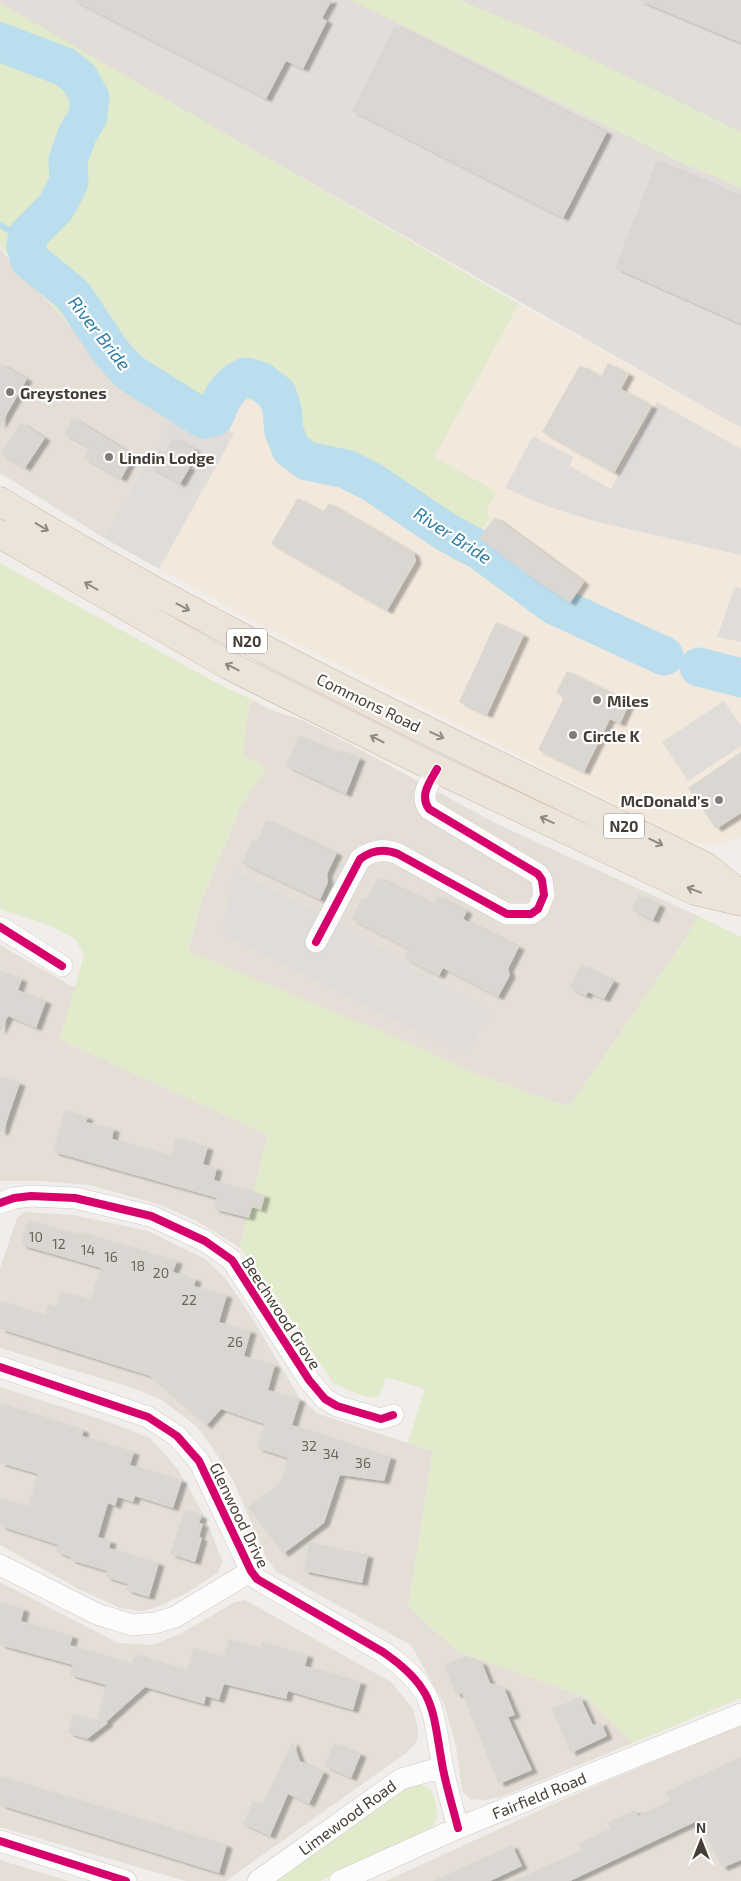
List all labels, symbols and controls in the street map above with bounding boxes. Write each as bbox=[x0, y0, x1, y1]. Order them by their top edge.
water label: River Bride bbox=[64, 291, 136, 375]
place label: Greystones bbox=[20, 383, 107, 403]
marker: Greystones bbox=[4, 386, 16, 398]
place label: Lindin Lodge bbox=[119, 448, 214, 467]
marker: Lindin Lodge bbox=[103, 451, 115, 463]
water label: River Bride bbox=[410, 502, 496, 568]
one-way arrow bbox=[34, 522, 48, 532]
one-way arrow bbox=[84, 581, 98, 591]
one-way arrow bbox=[175, 602, 190, 612]
road number: N20 bbox=[227, 628, 267, 654]
one-way arrow bbox=[225, 662, 240, 671]
street label: Commons Road bbox=[314, 669, 424, 735]
place label: Miles bbox=[607, 691, 649, 710]
marker: Miles bbox=[591, 694, 603, 706]
place label: Circle K bbox=[583, 726, 640, 745]
marker: Circle K bbox=[567, 729, 579, 741]
one-way arrow bbox=[430, 730, 445, 740]
one-way arrow bbox=[370, 734, 385, 744]
place label: McDonald's bbox=[620, 791, 709, 810]
marker: McDonald's bbox=[713, 794, 725, 806]
road number: N20 bbox=[604, 814, 644, 838]
one-way arrow bbox=[540, 815, 555, 825]
one-way arrow bbox=[648, 838, 663, 847]
one-way arrow bbox=[687, 885, 702, 894]
house number: 10 bbox=[29, 1228, 43, 1245]
house number: 12 bbox=[52, 1235, 66, 1252]
house number: 14 bbox=[81, 1241, 95, 1258]
house number: 16 bbox=[104, 1248, 118, 1265]
street label: Beechwood Grove bbox=[238, 1253, 326, 1373]
house number: 18 bbox=[131, 1257, 145, 1274]
house number: 20 bbox=[153, 1264, 169, 1281]
house number: 22 bbox=[181, 1291, 197, 1308]
house number: 26 bbox=[227, 1333, 243, 1350]
house number: 32 bbox=[301, 1437, 317, 1454]
house number: 34 bbox=[323, 1445, 339, 1462]
house number: 36 bbox=[355, 1454, 371, 1471]
street label: Glenwood Drive bbox=[206, 1459, 274, 1571]
street label: Fairfield Road bbox=[489, 1767, 589, 1823]
street label: Limewood Road bbox=[295, 1775, 399, 1859]
north arrow bbox=[676, 1816, 726, 1866]
text: N bbox=[696, 1819, 706, 1836]

